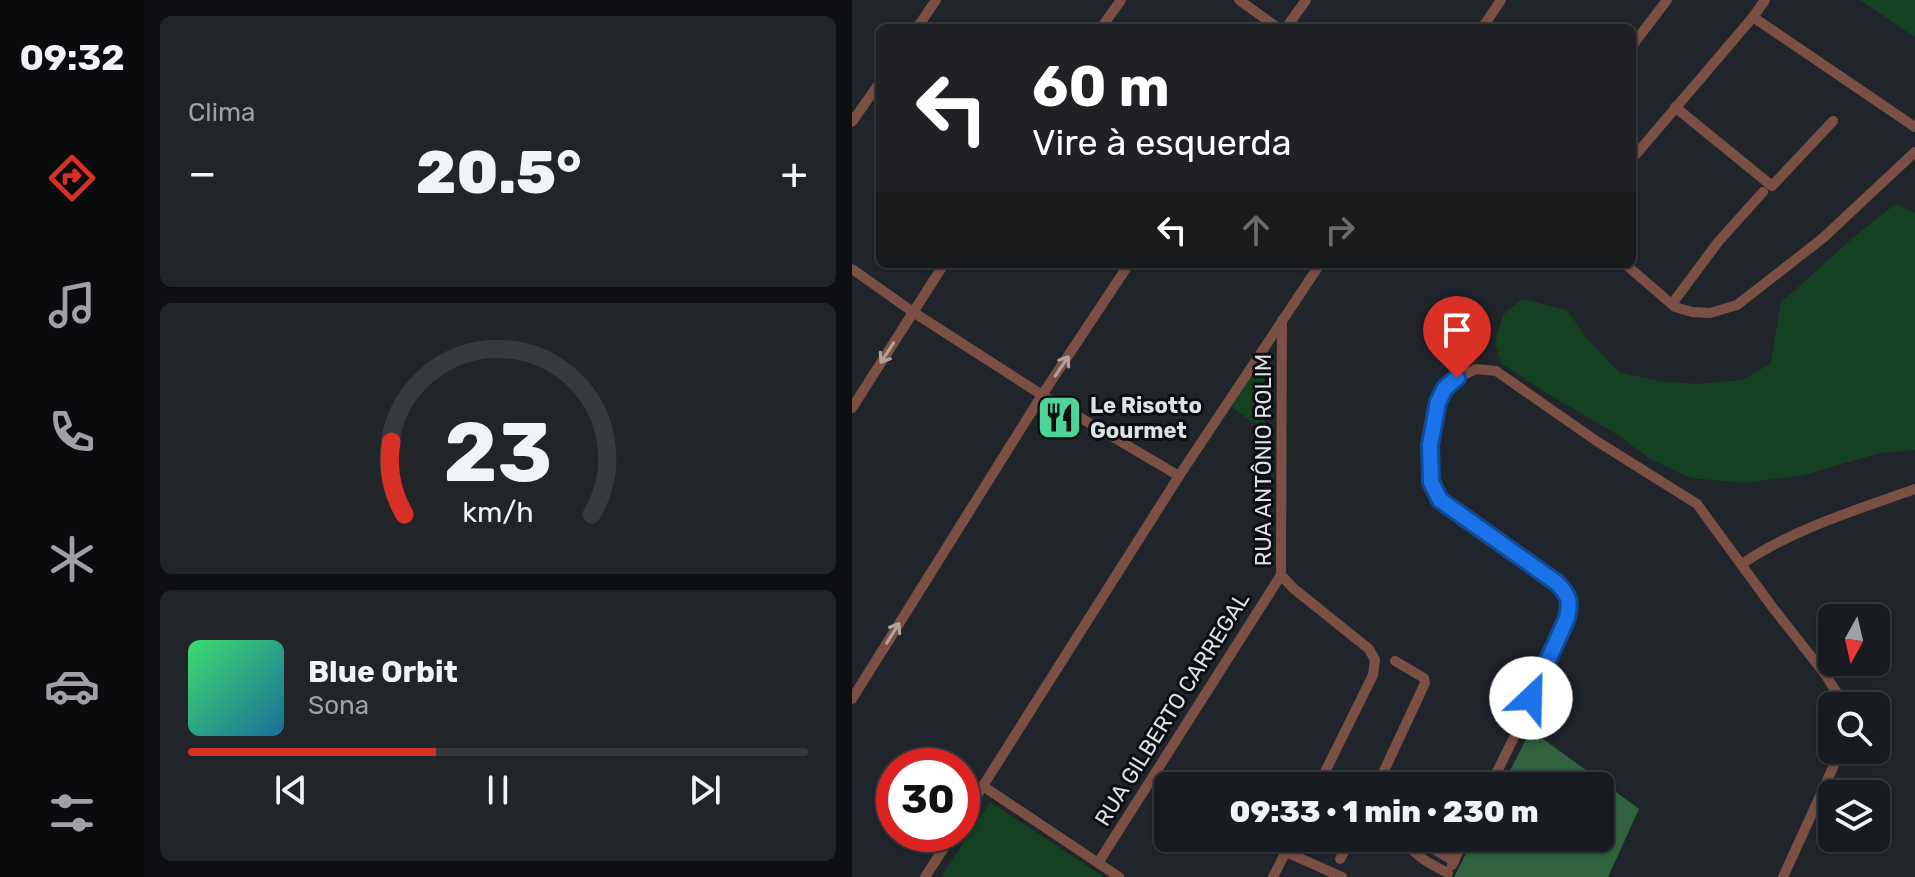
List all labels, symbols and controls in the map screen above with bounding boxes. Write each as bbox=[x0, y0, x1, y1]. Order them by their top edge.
text: 09:32 bbox=[19, 36, 125, 79]
text: 60 m bbox=[1032, 54, 1170, 120]
icon: left bbox=[900, 56, 1004, 160]
text: Clima bbox=[188, 97, 255, 128]
text: Vire à esquerda bbox=[1032, 121, 1292, 164]
text: 20.5° bbox=[416, 137, 581, 208]
text: − bbox=[188, 147, 217, 199]
text: + bbox=[781, 147, 808, 199]
icon: directions bbox=[44, 150, 100, 206]
icon: left bbox=[1150, 208, 1194, 252]
icon: ahead bbox=[1234, 208, 1278, 252]
icon: right bbox=[1318, 208, 1362, 252]
icon: music bbox=[44, 277, 100, 333]
pin bbox=[1423, 296, 1491, 378]
icon: arrive bbox=[1435, 308, 1479, 352]
one-way arrow bbox=[879, 341, 895, 364]
street label: RUA ANTÔNIO ROLIM bbox=[1250, 354, 1277, 566]
one-way arrow bbox=[1054, 355, 1070, 377]
place label: Le Risotto Gourmet bbox=[1090, 392, 1202, 444]
restaurant icon: Le Risotto Gourmet bbox=[1035, 394, 1083, 442]
text: 23 bbox=[444, 402, 552, 501]
icon: phone bbox=[44, 404, 100, 460]
text: km/h bbox=[462, 495, 534, 529]
icon: climate bbox=[44, 531, 100, 587]
street label: RUA GILBERTO CARREGAL bbox=[1089, 587, 1255, 831]
north arrow bbox=[1818, 604, 1890, 676]
map controls bbox=[1818, 604, 1890, 852]
one-way arrow bbox=[886, 622, 902, 645]
text: Blue Orbit bbox=[308, 654, 458, 690]
position arrow bbox=[1489, 656, 1573, 740]
icon: car bbox=[44, 658, 100, 714]
text: Sona bbox=[308, 690, 369, 721]
button: search bbox=[1818, 692, 1890, 764]
speed limit sign: 30 bbox=[876, 748, 980, 852]
icon: previous bbox=[269, 768, 313, 812]
icon: pause bbox=[476, 768, 520, 812]
icon: next bbox=[683, 768, 727, 812]
button: layers bbox=[1818, 780, 1890, 852]
icon: filters bbox=[44, 785, 100, 841]
text: 09:33 · 1 min · 230 m bbox=[1230, 794, 1538, 830]

